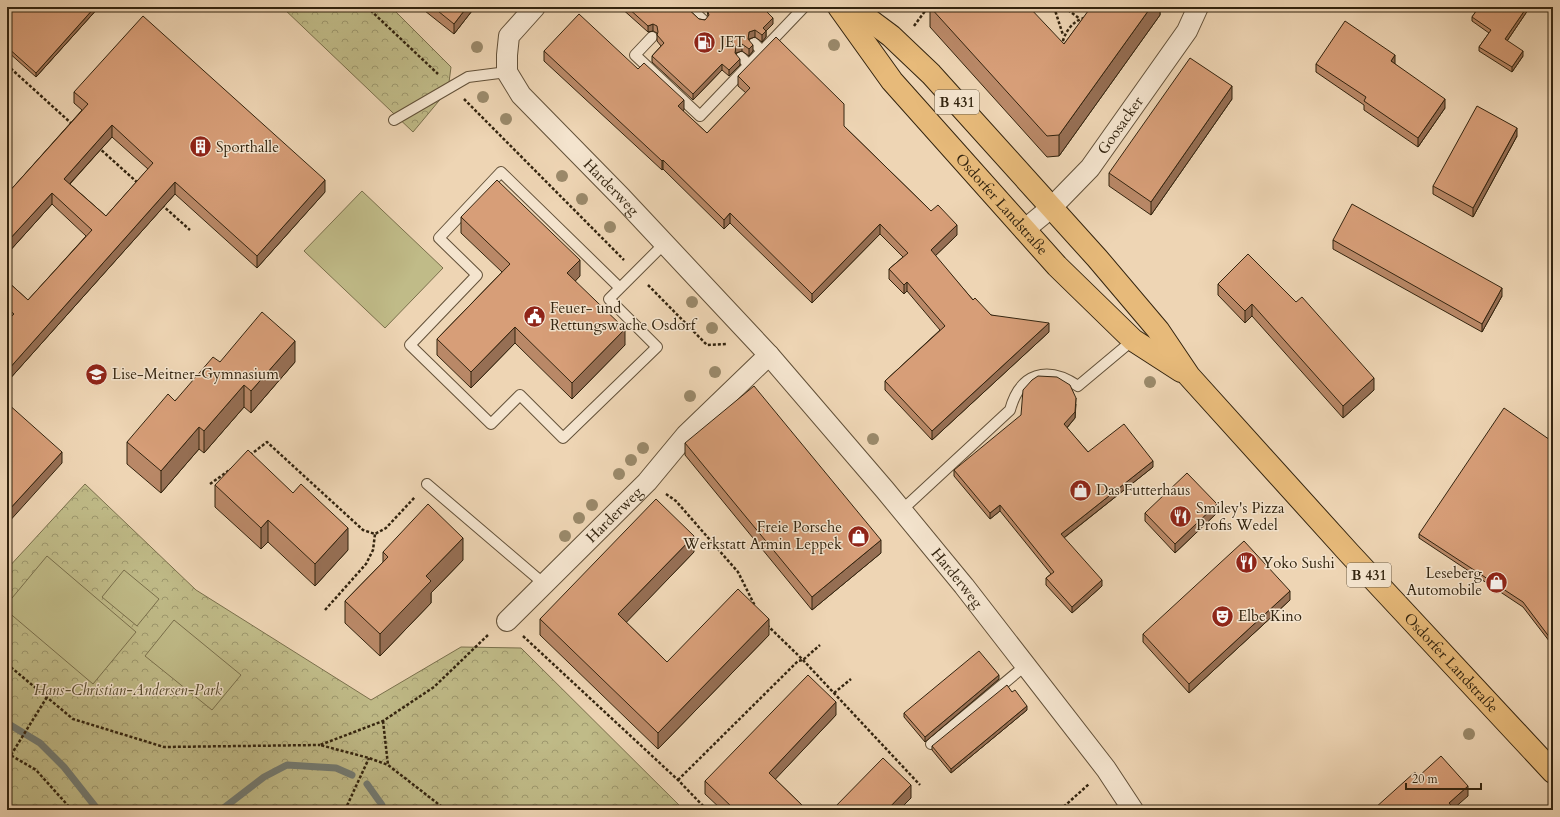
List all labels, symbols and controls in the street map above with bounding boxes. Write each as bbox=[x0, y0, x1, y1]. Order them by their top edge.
fuel station icon: JET bbox=[692, 29, 718, 55]
place label: JET bbox=[718, 32, 745, 52]
road number: B 431 bbox=[935, 90, 979, 114]
street label: Goosacker bbox=[1093, 92, 1148, 158]
building icon: Sporthalle bbox=[187, 134, 213, 160]
place label: Sporthalle bbox=[216, 137, 279, 157]
street label: Osdorfer Landstraße bbox=[951, 149, 1053, 259]
street label: Harderweg bbox=[579, 154, 644, 220]
place label: Feuer- und Rettungswache Osdorf bbox=[550, 298, 698, 335]
public building icon: Feuer- und Rettungswache Osdorf bbox=[522, 304, 548, 330]
school or university icon: Lise-Meitner-Gymnasium bbox=[84, 361, 110, 387]
place label: Lise-Meitner-Gymnasium bbox=[112, 364, 279, 384]
shop icon: Das Futterhaus bbox=[1068, 477, 1094, 503]
place label: Das Futterhaus bbox=[1096, 480, 1190, 500]
street label: Harderweg bbox=[582, 482, 647, 547]
place label: Smiley's Pizza Profis Wedel bbox=[1196, 498, 1285, 535]
restaurant icon: Smiley's Pizza Profis Wedel bbox=[1168, 504, 1194, 530]
place label: Freie Porsche Werkstatt Armin Leppek bbox=[682, 517, 842, 554]
shop icon: Freie Porsche Werkstatt Armin Leppek bbox=[845, 523, 871, 549]
street label: Harderweg bbox=[927, 544, 988, 613]
restaurant icon: Yoko Sushi bbox=[1234, 550, 1260, 576]
place label: Yoko Sushi bbox=[1262, 553, 1335, 573]
road number: B 431 bbox=[1347, 563, 1391, 587]
place label: Leseberg Automobile bbox=[1407, 563, 1483, 600]
shop icon: Leseberg Automobile bbox=[1484, 569, 1510, 595]
theatre icon: Elbe Kino bbox=[1209, 603, 1235, 629]
place label: Elbe Kino bbox=[1238, 606, 1302, 626]
street label: Osdorfer Landstraße bbox=[1400, 608, 1503, 717]
park label: Hans-Christian-Andersen-Park bbox=[34, 680, 223, 700]
scale bar bbox=[1406, 765, 1481, 791]
text: 20 m bbox=[1412, 771, 1439, 787]

